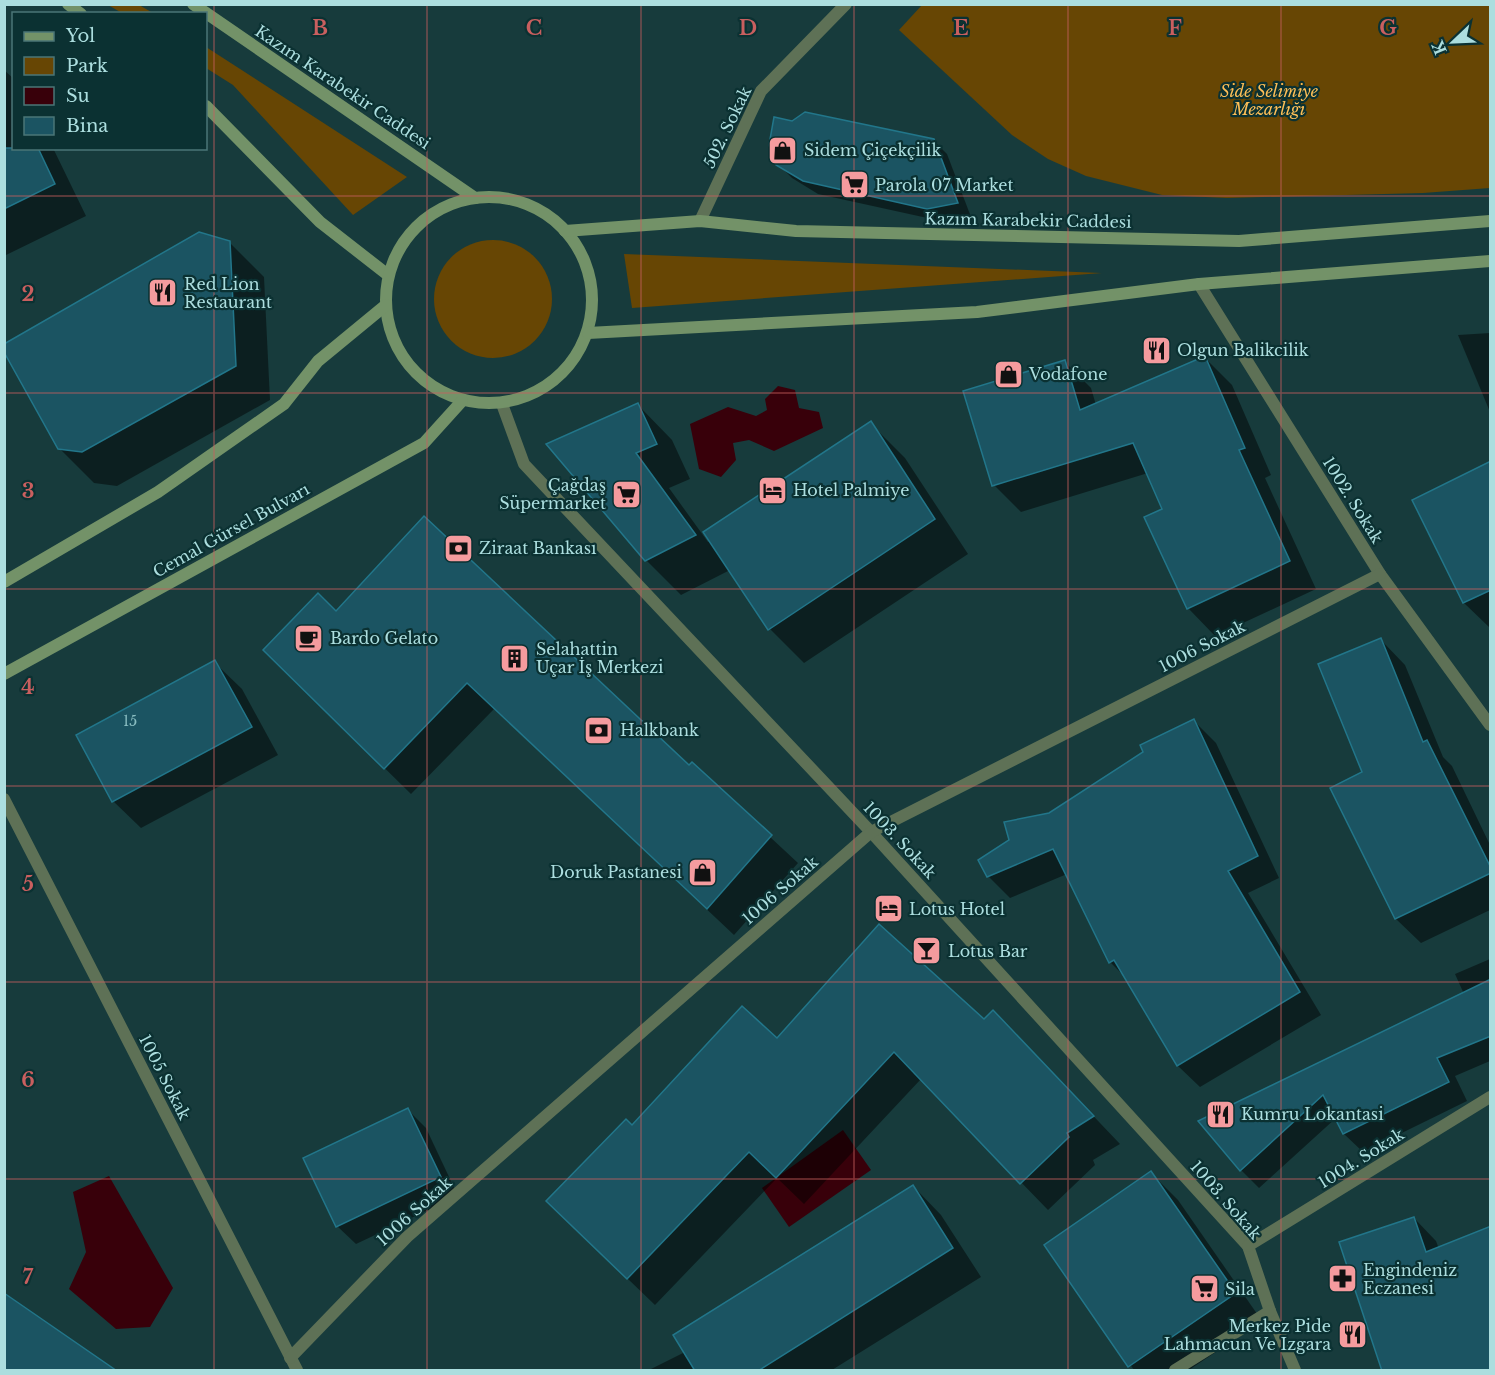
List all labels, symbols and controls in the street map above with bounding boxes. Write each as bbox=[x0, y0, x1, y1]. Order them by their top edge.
legend bbox=[12, 12, 207, 150]
north arrow bbox=[1423, 12, 1483, 72]
text: B bbox=[312, 16, 328, 40]
text: C bbox=[526, 16, 542, 40]
text: D bbox=[739, 16, 757, 40]
text: E bbox=[953, 16, 969, 40]
text: F bbox=[1168, 16, 1182, 40]
text: G bbox=[1379, 16, 1397, 40]
street label: Kazım Karabekir Caddesi bbox=[252, 21, 435, 154]
text: Yol bbox=[65, 25, 95, 47]
text: K bbox=[1427, 37, 1451, 58]
text: Park bbox=[66, 55, 108, 77]
park label: Side Selimiye Mezarlığı bbox=[1220, 81, 1319, 119]
street label: 502. Sokak bbox=[699, 83, 755, 171]
text: Su bbox=[66, 85, 90, 107]
text: Bina bbox=[66, 115, 108, 137]
shop icon: Sidem Çiçekçilik bbox=[767, 134, 799, 166]
place label: Sidem Çiçekçilik bbox=[804, 140, 941, 160]
supermarket icon: Parola 07 Market bbox=[838, 169, 870, 201]
place label: Parola 07 Market bbox=[875, 175, 1014, 195]
street label: Kazım Karabekir Caddesi bbox=[924, 208, 1132, 232]
place label: Red Lion Restaurant bbox=[184, 274, 272, 312]
restaurant icon: Red Lion Restaurant bbox=[147, 277, 179, 309]
text: 2 bbox=[21, 282, 35, 306]
restaurant icon: Olgun Balikcilik bbox=[1140, 334, 1172, 366]
place label: Olgun Balikcilik bbox=[1177, 340, 1309, 360]
shop icon: Vodafone bbox=[992, 358, 1024, 390]
place label: Vodafone bbox=[1028, 364, 1107, 384]
street label: 1002. Sokak bbox=[1319, 453, 1388, 547]
hotel icon: Hotel Palmiye bbox=[756, 474, 788, 506]
place label: Çağdaş Süpermarket bbox=[499, 475, 606, 513]
street label: Cemal Gürsel Bulvarı bbox=[149, 478, 313, 581]
supermarket icon: Çağdaş Süpermarket bbox=[611, 478, 643, 510]
text: 3 bbox=[22, 479, 34, 503]
place label: Hotel Palmiye bbox=[793, 480, 909, 500]
bank icon: Ziraat Bankası bbox=[442, 532, 474, 564]
place label: Ziraat Bankası bbox=[479, 538, 597, 558]
street label: 1006 Sokak bbox=[1155, 616, 1249, 676]
cafe icon: Bardo Gelato bbox=[293, 622, 325, 654]
place label: Bardo Gelato bbox=[330, 628, 438, 648]
place label: Selahattin Uçar İş Merkezi bbox=[536, 639, 664, 677]
building icon: Selahattin Uçar İş Merkezi bbox=[499, 642, 531, 674]
text: 4 bbox=[21, 675, 35, 699]
house number: 15 bbox=[123, 712, 137, 730]
bank icon: Halkbank bbox=[583, 714, 615, 746]
place label: Halkbank bbox=[620, 720, 699, 740]
street label: 1003. Sokak bbox=[859, 797, 941, 883]
street label: 1006 Sokak bbox=[738, 851, 822, 928]
shop icon: Doruk Pastanesi bbox=[687, 856, 719, 888]
place label: Doruk Pastanesi bbox=[550, 862, 683, 882]
text: 5 bbox=[22, 872, 34, 896]
hotel icon: Lotus Hotel bbox=[872, 893, 904, 925]
place label: Lotus Hotel bbox=[909, 899, 1005, 919]
bar icon: Lotus Bar bbox=[911, 935, 943, 967]
place label: Lotus Bar bbox=[948, 941, 1028, 961]
street label: 1005 Sokak bbox=[135, 1031, 195, 1123]
text: 6 bbox=[21, 1068, 35, 1092]
restaurant icon: Kumru Lokantasi bbox=[1204, 1098, 1236, 1130]
place label: Kumru Lokantasi bbox=[1241, 1104, 1384, 1124]
street label: 1004. Sokak bbox=[1314, 1124, 1408, 1192]
street label: 1003. Sokak bbox=[1186, 1156, 1266, 1244]
street label: 1006 Sokak bbox=[372, 1172, 456, 1250]
place label: Engindeniz Eczanesi bbox=[1363, 1260, 1457, 1298]
pharmacy icon: Engindeniz Eczanesi bbox=[1326, 1263, 1358, 1295]
text: 7 bbox=[23, 1265, 34, 1289]
supermarket icon: Sila bbox=[1188, 1273, 1220, 1305]
place label: Sila bbox=[1225, 1279, 1255, 1299]
place label: Merkez Pide Lahmacun Ve Izgara bbox=[1164, 1316, 1331, 1354]
restaurant icon: Merkez Pide Lahmacun Ve Izgara bbox=[1336, 1319, 1368, 1351]

